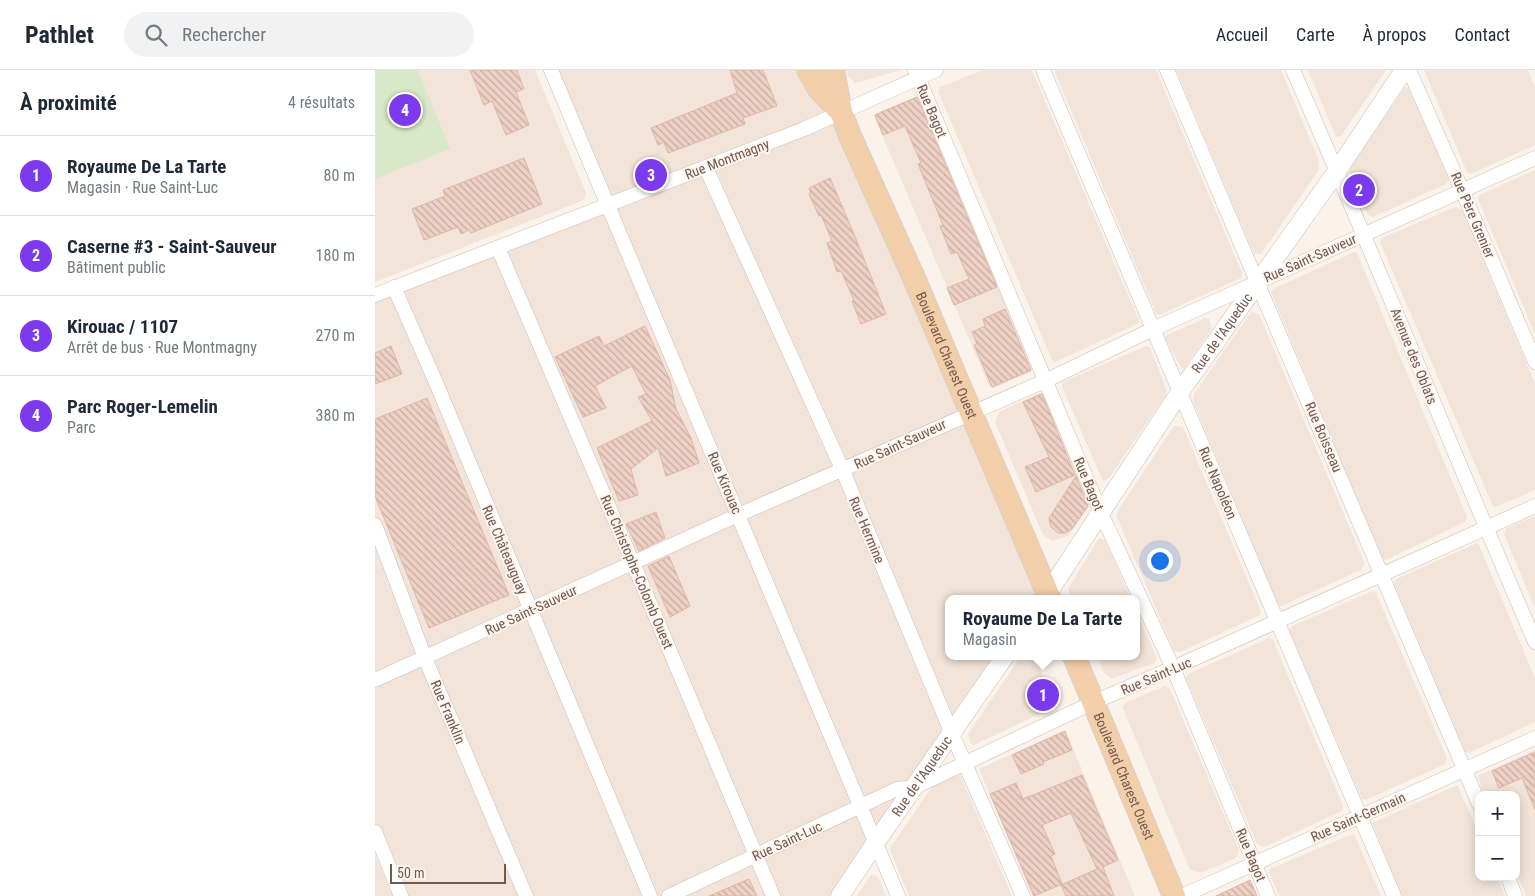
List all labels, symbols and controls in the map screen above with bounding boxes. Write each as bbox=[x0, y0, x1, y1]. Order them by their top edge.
search box bbox=[124, 12, 474, 57]
text: Pathlet bbox=[25, 21, 94, 49]
icon: search bbox=[142, 21, 170, 49]
text: Rechercher bbox=[182, 23, 266, 46]
text: Accueil bbox=[1216, 24, 1268, 45]
text: Carte bbox=[1296, 24, 1335, 45]
text: À propos bbox=[1363, 24, 1426, 45]
text: Contact bbox=[1454, 24, 1510, 45]
street label: Rue Bagot bbox=[914, 82, 950, 140]
text: À proximité bbox=[20, 91, 117, 115]
pin: 4 bbox=[389, 91, 421, 129]
text: 4 résultats bbox=[288, 93, 355, 112]
street label: Rue Montmagny bbox=[682, 135, 772, 182]
text: Royaume De La Tarte bbox=[67, 155, 226, 178]
pin: 3 bbox=[635, 156, 667, 194]
text: 1 bbox=[32, 166, 40, 185]
text: 80 m bbox=[323, 166, 355, 185]
street label: Rue Père Grenier bbox=[1448, 170, 1498, 260]
pin: 2 bbox=[1343, 171, 1375, 209]
text: Magasin · Rue Saint-Luc bbox=[67, 178, 218, 197]
street label: Rue Saint-Sauveur bbox=[1261, 230, 1359, 286]
text: Caserne #3 - Saint-Sauveur bbox=[67, 235, 277, 258]
text: 2 bbox=[32, 246, 40, 265]
text: 180 m bbox=[316, 246, 355, 265]
text: Bâtiment public bbox=[67, 258, 166, 277]
street label: Boulevard Charest Ouest bbox=[913, 289, 981, 421]
street label: Rue de l'Aqueduc bbox=[1188, 290, 1256, 376]
street label: Avenue des Oblats bbox=[1387, 306, 1441, 406]
text: Kirouac / 1107 bbox=[67, 315, 178, 338]
text: 3 bbox=[32, 326, 40, 345]
text: 270 m bbox=[316, 326, 355, 345]
text: Arrêt de bus · Rue Montmagny bbox=[67, 338, 257, 357]
text: Parc Roger-Lemelin bbox=[67, 395, 218, 418]
street label: Rue Boisseau bbox=[1302, 400, 1346, 474]
text: 4 bbox=[32, 406, 40, 425]
text: 380 m bbox=[316, 406, 355, 425]
street label: Rue Saint-Sauveur bbox=[851, 416, 949, 472]
text: Parc bbox=[67, 418, 96, 437]
street label: Rue Napoléon bbox=[1196, 444, 1240, 522]
street label: Rue Kirouac bbox=[705, 450, 745, 516]
street label: Rue Bagot bbox=[1071, 455, 1107, 513]
street label: Rue Christophe-Colomb Ouest bbox=[597, 493, 677, 651]
street label: Rue Hermine bbox=[846, 494, 888, 566]
street label: Rue Châteauguay bbox=[479, 503, 531, 597]
your location bbox=[1147, 548, 1173, 574]
street label: Rue Saint-Sauveur bbox=[482, 582, 580, 638]
popup bbox=[945, 595, 1140, 660]
text: Royaume De La Tarte bbox=[963, 607, 1122, 630]
text: Magasin bbox=[963, 630, 1017, 649]
street label: Rue Saint-Luc bbox=[1118, 654, 1194, 698]
pin: 1 bbox=[1027, 676, 1059, 714]
street label: Rue Franklin bbox=[427, 678, 469, 746]
street label: Boulevard Charest Ouest bbox=[1090, 710, 1158, 842]
street label: Rue de l'Aqueduc bbox=[888, 733, 955, 819]
street label: Rue Saint-Germain bbox=[1308, 789, 1408, 845]
map controls bbox=[1475, 791, 1520, 881]
button: + bbox=[1475, 791, 1520, 836]
street label: Rue Saint-Luc bbox=[750, 818, 824, 864]
street label: Rue Bagot bbox=[1233, 826, 1269, 884]
button: − bbox=[1475, 836, 1520, 881]
scale bar bbox=[390, 861, 506, 884]
text: 50 m bbox=[397, 865, 425, 881]

